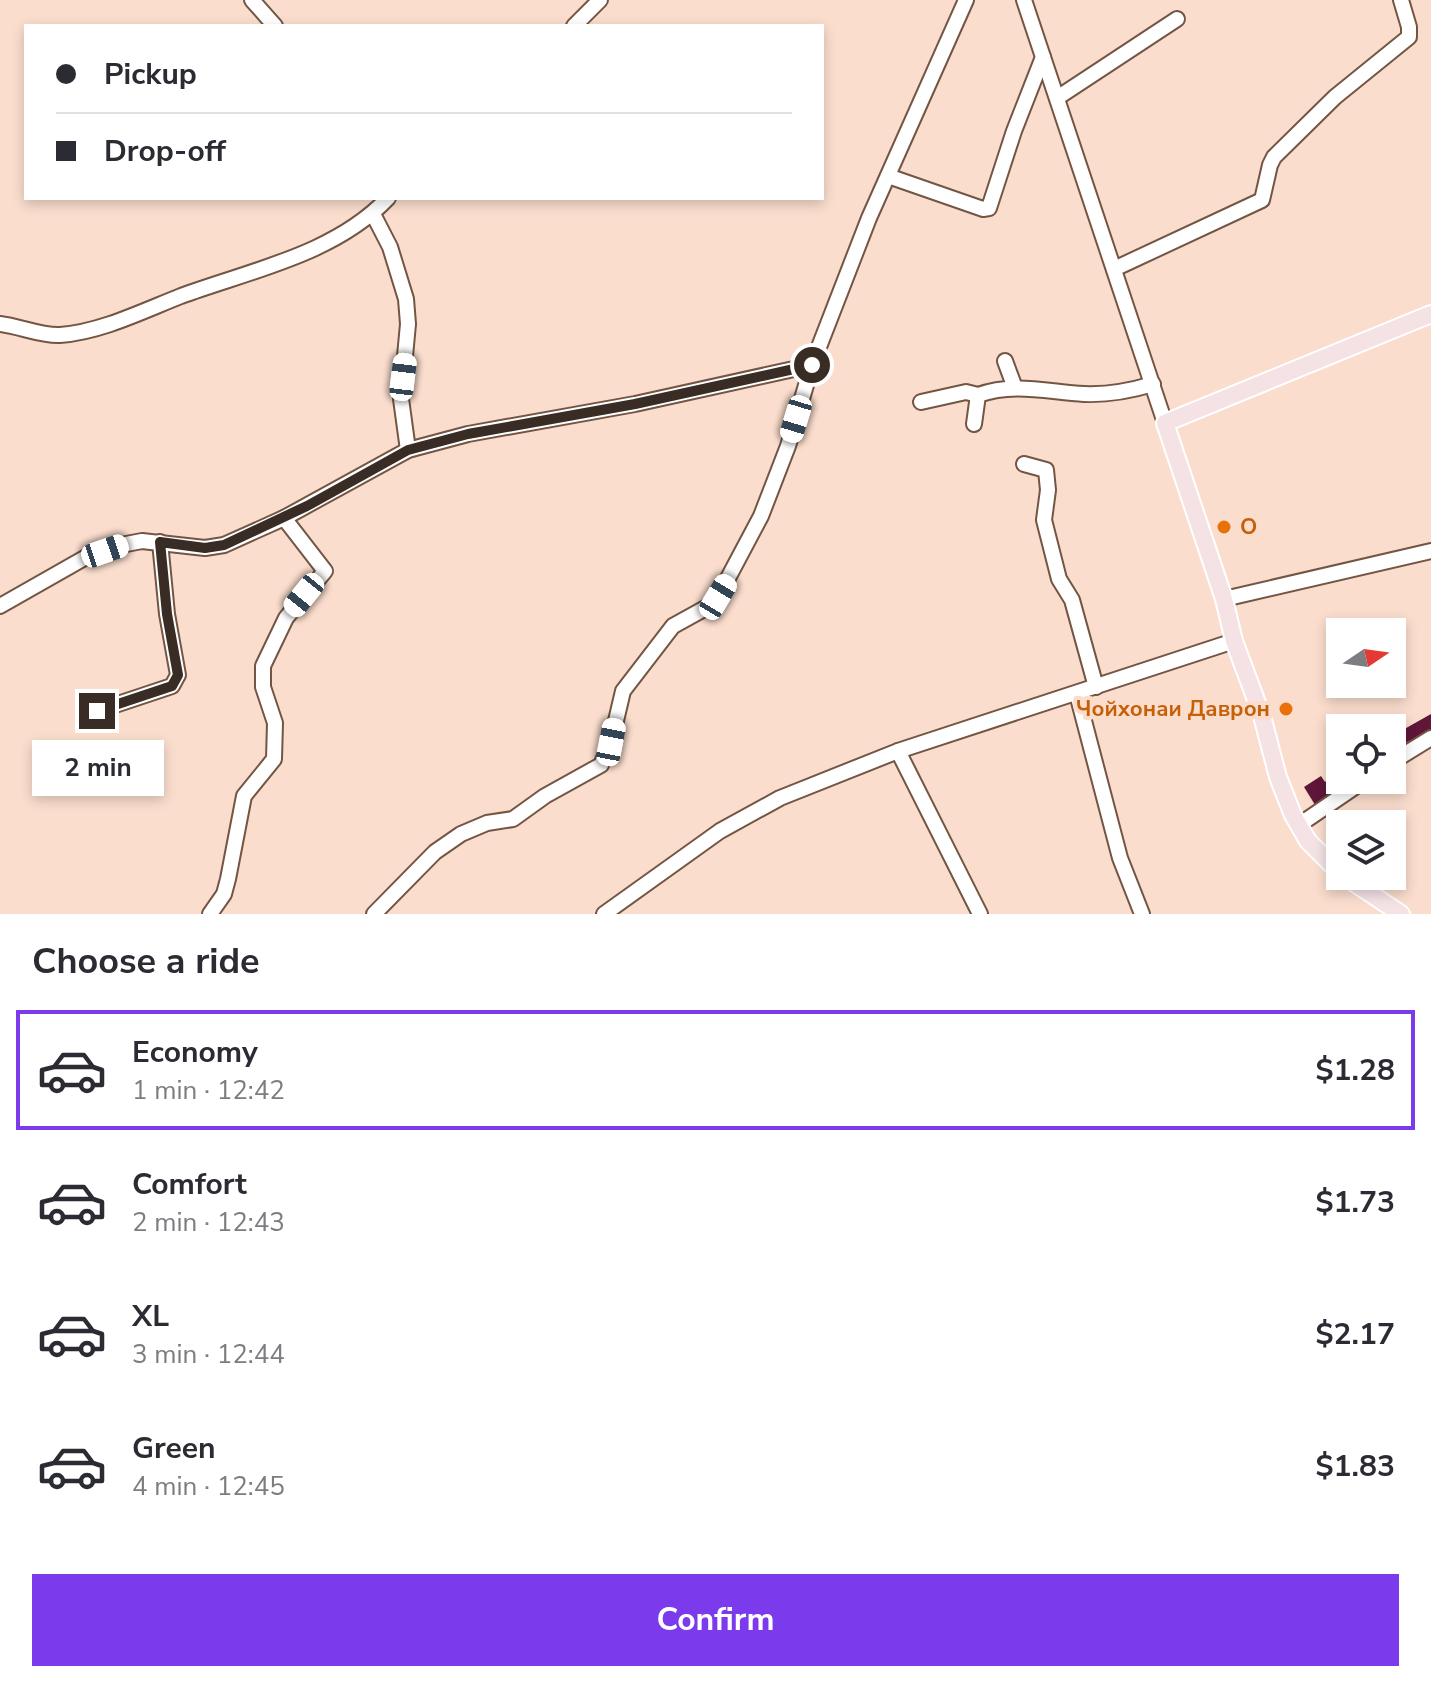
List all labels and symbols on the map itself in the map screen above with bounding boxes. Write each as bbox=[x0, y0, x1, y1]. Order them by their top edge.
route start bbox=[794, 347, 830, 383]
car bbox=[388, 352, 418, 402]
car bbox=[778, 393, 814, 445]
place label: O bbox=[1240, 512, 1257, 542]
marker: O bbox=[1215, 518, 1233, 536]
car bbox=[78, 532, 132, 570]
car bbox=[280, 569, 328, 621]
car bbox=[695, 570, 741, 624]
north arrow bbox=[1326, 618, 1406, 698]
route end bbox=[79, 693, 115, 729]
place label: Чойхонаи Даврон bbox=[1076, 694, 1270, 724]
marker: Чойхонаи Даврон bbox=[1277, 700, 1295, 718]
car bbox=[595, 716, 627, 768]
callout: 2 min bbox=[31, 739, 163, 795]

